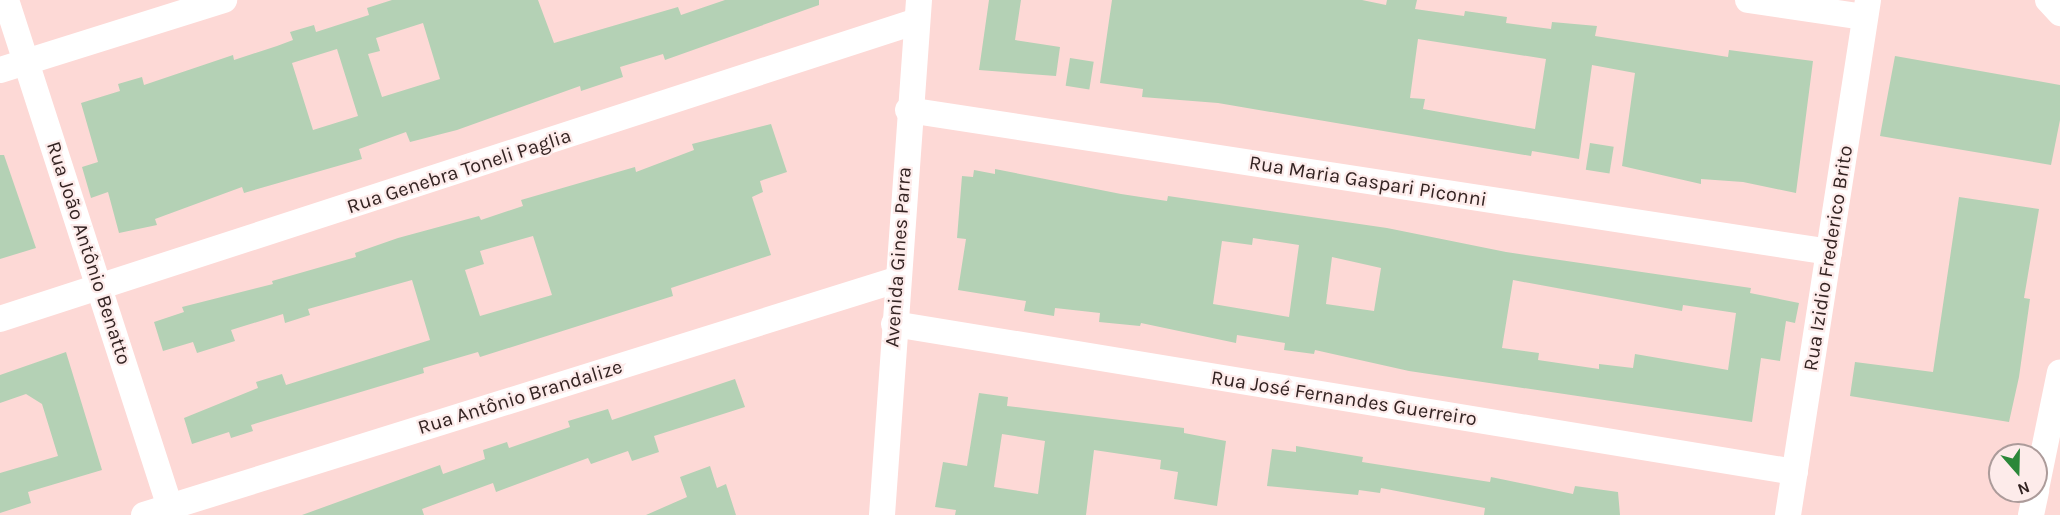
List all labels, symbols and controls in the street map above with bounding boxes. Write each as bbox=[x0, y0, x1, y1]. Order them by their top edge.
street label: Rua Genebra Toneli Paglia bbox=[344, 123, 574, 219]
street label: Rua João Antônio Benatto bbox=[42, 138, 136, 368]
street label: Rua Izidio Frederico Brito bbox=[1798, 144, 1858, 372]
street label: Rua Maria Gaspari Piconni bbox=[1247, 150, 1489, 212]
street label: Avenida Gines Parra bbox=[880, 166, 916, 348]
street label: Rua Antônio Brandalize bbox=[415, 354, 625, 440]
street label: Rua José Fernandes Guerreiro bbox=[1209, 365, 1479, 431]
north arrow bbox=[1988, 443, 2048, 503]
text: N bbox=[2015, 478, 2032, 499]

